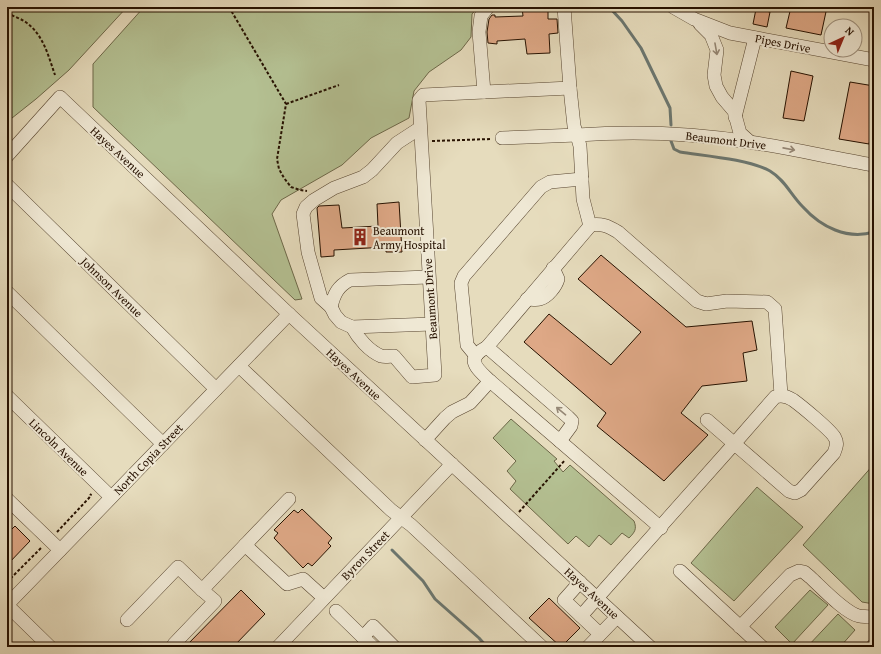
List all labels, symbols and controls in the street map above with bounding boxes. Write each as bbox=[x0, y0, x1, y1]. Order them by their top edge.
north arrow bbox=[823, 18, 863, 58]
text: N bbox=[842, 22, 859, 40]
street label: Pipes Drive bbox=[754, 29, 813, 57]
one-way arrow bbox=[712, 42, 720, 55]
street label: Hayes Avenue bbox=[87, 122, 149, 182]
street label: Beaumont Drive bbox=[685, 127, 768, 153]
one-way arrow bbox=[782, 146, 795, 154]
place label: Beaumont Army Hospital bbox=[373, 222, 446, 253]
building icon: Beaumont Army Hospital bbox=[350, 227, 370, 247]
street label: Johnson Avenue bbox=[76, 252, 147, 321]
street label: Beaumont Drive bbox=[419, 258, 441, 340]
street label: Hayes Avenue bbox=[323, 344, 385, 404]
one-way arrow bbox=[556, 406, 566, 415]
street label: Lincoln Avenue bbox=[25, 414, 93, 480]
street label: North Copia Street bbox=[109, 419, 187, 499]
street label: Byron Street bbox=[337, 526, 394, 584]
street label: Hayes Avenue bbox=[561, 563, 623, 623]

